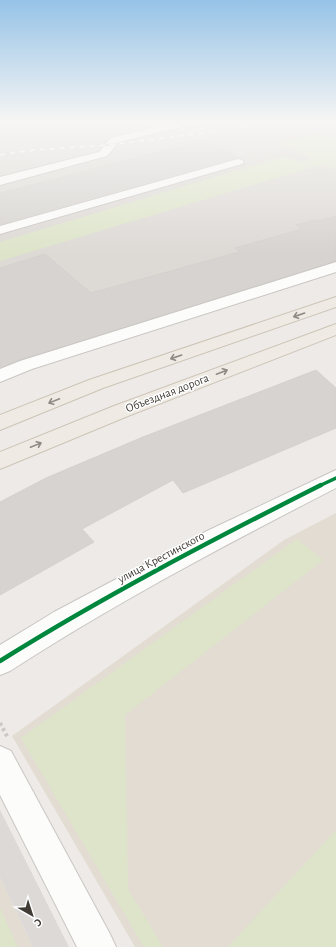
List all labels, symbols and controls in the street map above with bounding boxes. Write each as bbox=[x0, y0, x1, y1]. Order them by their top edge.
one-way arrow bbox=[293, 312, 306, 319]
one-way arrow bbox=[170, 354, 183, 361]
one-way arrow bbox=[215, 368, 227, 376]
street label: Объездная дорога bbox=[124, 371, 211, 414]
one-way arrow bbox=[48, 398, 60, 406]
one-way arrow bbox=[29, 441, 41, 449]
street label: улица Крестинского bbox=[115, 529, 207, 586]
north arrow bbox=[12, 895, 52, 935]
text: С bbox=[32, 916, 44, 929]

